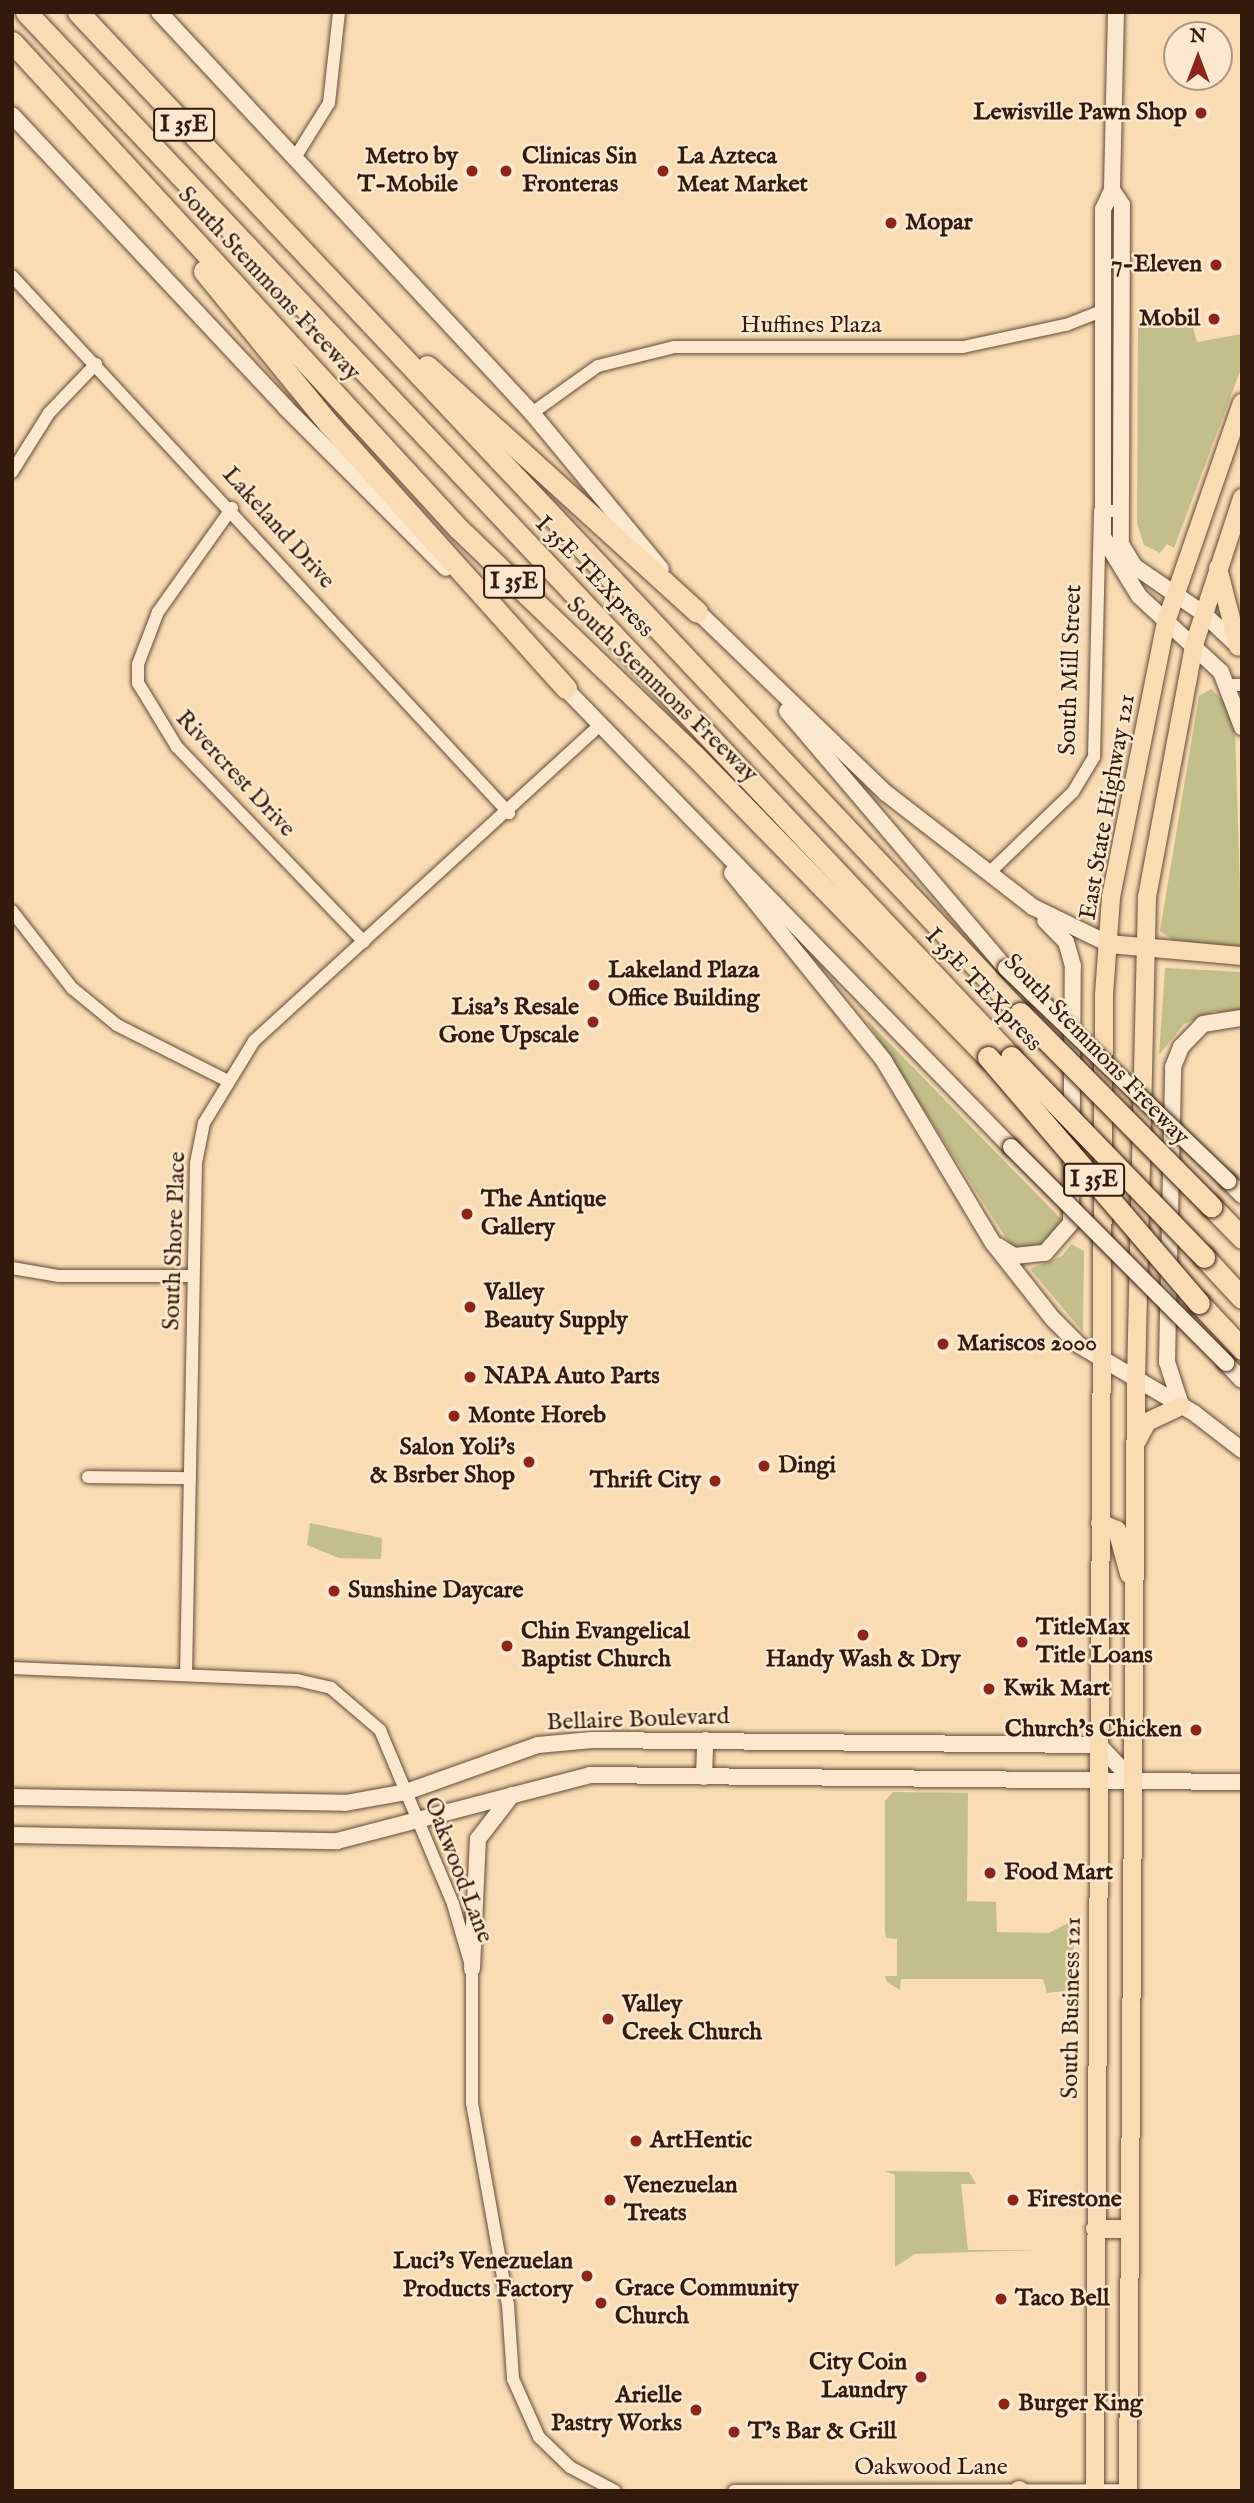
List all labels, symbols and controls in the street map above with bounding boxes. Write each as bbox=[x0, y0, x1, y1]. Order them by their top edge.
north arrow bbox=[1163, 21, 1233, 91]
text: N bbox=[1190, 25, 1206, 49]
place label: Lewisville Pawn Shop bbox=[973, 99, 1187, 127]
marker: Lewisville Pawn Shop bbox=[1193, 105, 1209, 121]
road number: I 35E bbox=[152, 106, 216, 144]
place label: Metro by T-Mobile bbox=[358, 143, 458, 199]
place label: Clinicas Sin Fronteras bbox=[522, 143, 637, 199]
place label: La Azteca Meat Market bbox=[677, 143, 808, 199]
marker: Clinicas Sin Fronteras bbox=[496, 161, 516, 181]
marker: Metro by T-Mobile bbox=[464, 163, 480, 179]
marker: La Azteca Meat Market bbox=[655, 163, 671, 179]
street label: South Stemmons Freeway bbox=[171, 181, 367, 387]
place label: Mopar bbox=[905, 209, 972, 237]
marker: Mopar bbox=[883, 215, 899, 231]
place label: 7-Eleven bbox=[1111, 251, 1202, 279]
marker: 7-Eleven bbox=[1208, 257, 1224, 273]
place label: Mobil bbox=[1139, 305, 1200, 333]
marker: Mobil bbox=[1206, 311, 1222, 327]
street label: Huffines Plaza bbox=[740, 312, 882, 340]
street label: Lakeland Drive bbox=[216, 461, 340, 595]
street label: I 35E TEXpress bbox=[529, 510, 659, 644]
road number: I 35E bbox=[482, 562, 546, 602]
street label: South Mill Street bbox=[1054, 584, 1088, 756]
street label: South Stemmons Freeway bbox=[560, 591, 764, 789]
street label: East State Highway 121 bbox=[1074, 692, 1142, 922]
street label: Rivercrest Drive bbox=[169, 705, 301, 843]
street label: I 35E TEXpress bbox=[919, 922, 1047, 1058]
street label: South Stemmons Freeway bbox=[997, 948, 1195, 1152]
place label: Lakeland Plaza Office Building bbox=[608, 957, 759, 1013]
marker: Lakeland Plaza Office Building bbox=[586, 977, 602, 993]
place label: Lisa's Resale Gone Upscale bbox=[439, 994, 579, 1050]
marker: Lisa's Resale Gone Upscale bbox=[585, 1014, 601, 1030]
street label: South Shore Place bbox=[157, 1151, 193, 1331]
road number: I 35E bbox=[1062, 1161, 1126, 1200]
place label: The Antique Gallery bbox=[481, 1186, 606, 1242]
marker: The Antique Gallery bbox=[459, 1206, 475, 1222]
place label: Valley Beauty Supply bbox=[484, 1279, 628, 1335]
marker: Valley Beauty Supply bbox=[462, 1299, 478, 1315]
place label: Mariscos 2000 bbox=[957, 1330, 1097, 1358]
marker: Mariscos 2000 bbox=[935, 1336, 951, 1352]
place label: NAPA Auto Parts bbox=[484, 1363, 660, 1391]
marker: NAPA Auto Parts bbox=[462, 1369, 478, 1385]
place label: Monte Horeb bbox=[468, 1402, 606, 1430]
marker: Monte Horeb bbox=[446, 1408, 462, 1424]
place label: Salon Yoli's & Bsrber Shop bbox=[370, 1434, 515, 1490]
place label: Dingi bbox=[778, 1452, 836, 1480]
marker: Salon Yoli's & Bsrber Shop bbox=[521, 1454, 537, 1470]
marker: Dingi bbox=[756, 1458, 772, 1474]
place label: Thrift City bbox=[590, 1467, 701, 1495]
marker: Thrift City bbox=[707, 1473, 723, 1489]
place label: Sunshine Daycare bbox=[348, 1577, 524, 1605]
marker: Sunshine Daycare bbox=[326, 1583, 342, 1599]
place label: TitleMax Title Loans bbox=[1036, 1614, 1153, 1670]
place label: Chin Evangelical Baptist Church bbox=[521, 1618, 690, 1674]
marker: Handy Wash & Dry bbox=[855, 1627, 871, 1643]
marker: TitleMax Title Loans bbox=[1014, 1634, 1030, 1650]
marker: Chin Evangelical Baptist Church bbox=[499, 1638, 515, 1654]
place label: Handy Wash & Dry bbox=[766, 1646, 960, 1674]
place label: Kwik Mart bbox=[1003, 1675, 1110, 1703]
marker: Kwik Mart bbox=[981, 1681, 997, 1697]
street label: Bellaire Boulevard bbox=[546, 1702, 730, 1738]
place label: Church's Chicken bbox=[1005, 1716, 1182, 1744]
marker: Church's Chicken bbox=[1188, 1722, 1204, 1738]
street label: Oakwood Lane bbox=[417, 1793, 499, 1947]
place label: Food Mart bbox=[1004, 1859, 1113, 1887]
marker: Food Mart bbox=[982, 1865, 998, 1881]
street label: South Business 121 bbox=[1056, 1917, 1088, 2099]
place label: Valley Creek Church bbox=[622, 1991, 762, 2047]
marker: Valley Creek Church bbox=[600, 2011, 616, 2027]
place label: ArtHentic bbox=[650, 2127, 752, 2155]
marker: ArtHentic bbox=[628, 2133, 644, 2149]
place label: Venezuelan Treats bbox=[624, 2172, 738, 2228]
place label: Firestone bbox=[1027, 2186, 1122, 2214]
marker: Venezuelan Treats bbox=[602, 2192, 618, 2208]
marker: Firestone bbox=[1005, 2192, 1021, 2208]
place label: Luci's Venezuelan Products Factory bbox=[393, 2248, 573, 2304]
marker: Luci's Venezuelan Products Factory bbox=[579, 2268, 595, 2284]
place label: Grace Community Church bbox=[615, 2275, 798, 2331]
place label: Taco Bell bbox=[1015, 2285, 1110, 2313]
marker: Taco Bell bbox=[993, 2291, 1009, 2307]
marker: Grace Community Church bbox=[593, 2295, 609, 2311]
place label: City Coin Laundry bbox=[809, 2349, 907, 2405]
marker: City Coin Laundry bbox=[913, 2369, 929, 2385]
place label: Arielle Pastry Works bbox=[551, 2382, 682, 2438]
place label: Burger King bbox=[1018, 2390, 1143, 2418]
marker: Burger King bbox=[996, 2396, 1012, 2412]
marker: Arielle Pastry Works bbox=[688, 2402, 704, 2418]
place label: T's Bar & Grill bbox=[748, 2418, 897, 2446]
marker: T's Bar & Grill bbox=[726, 2424, 742, 2440]
street label: Oakwood Lane bbox=[854, 2454, 1008, 2482]

